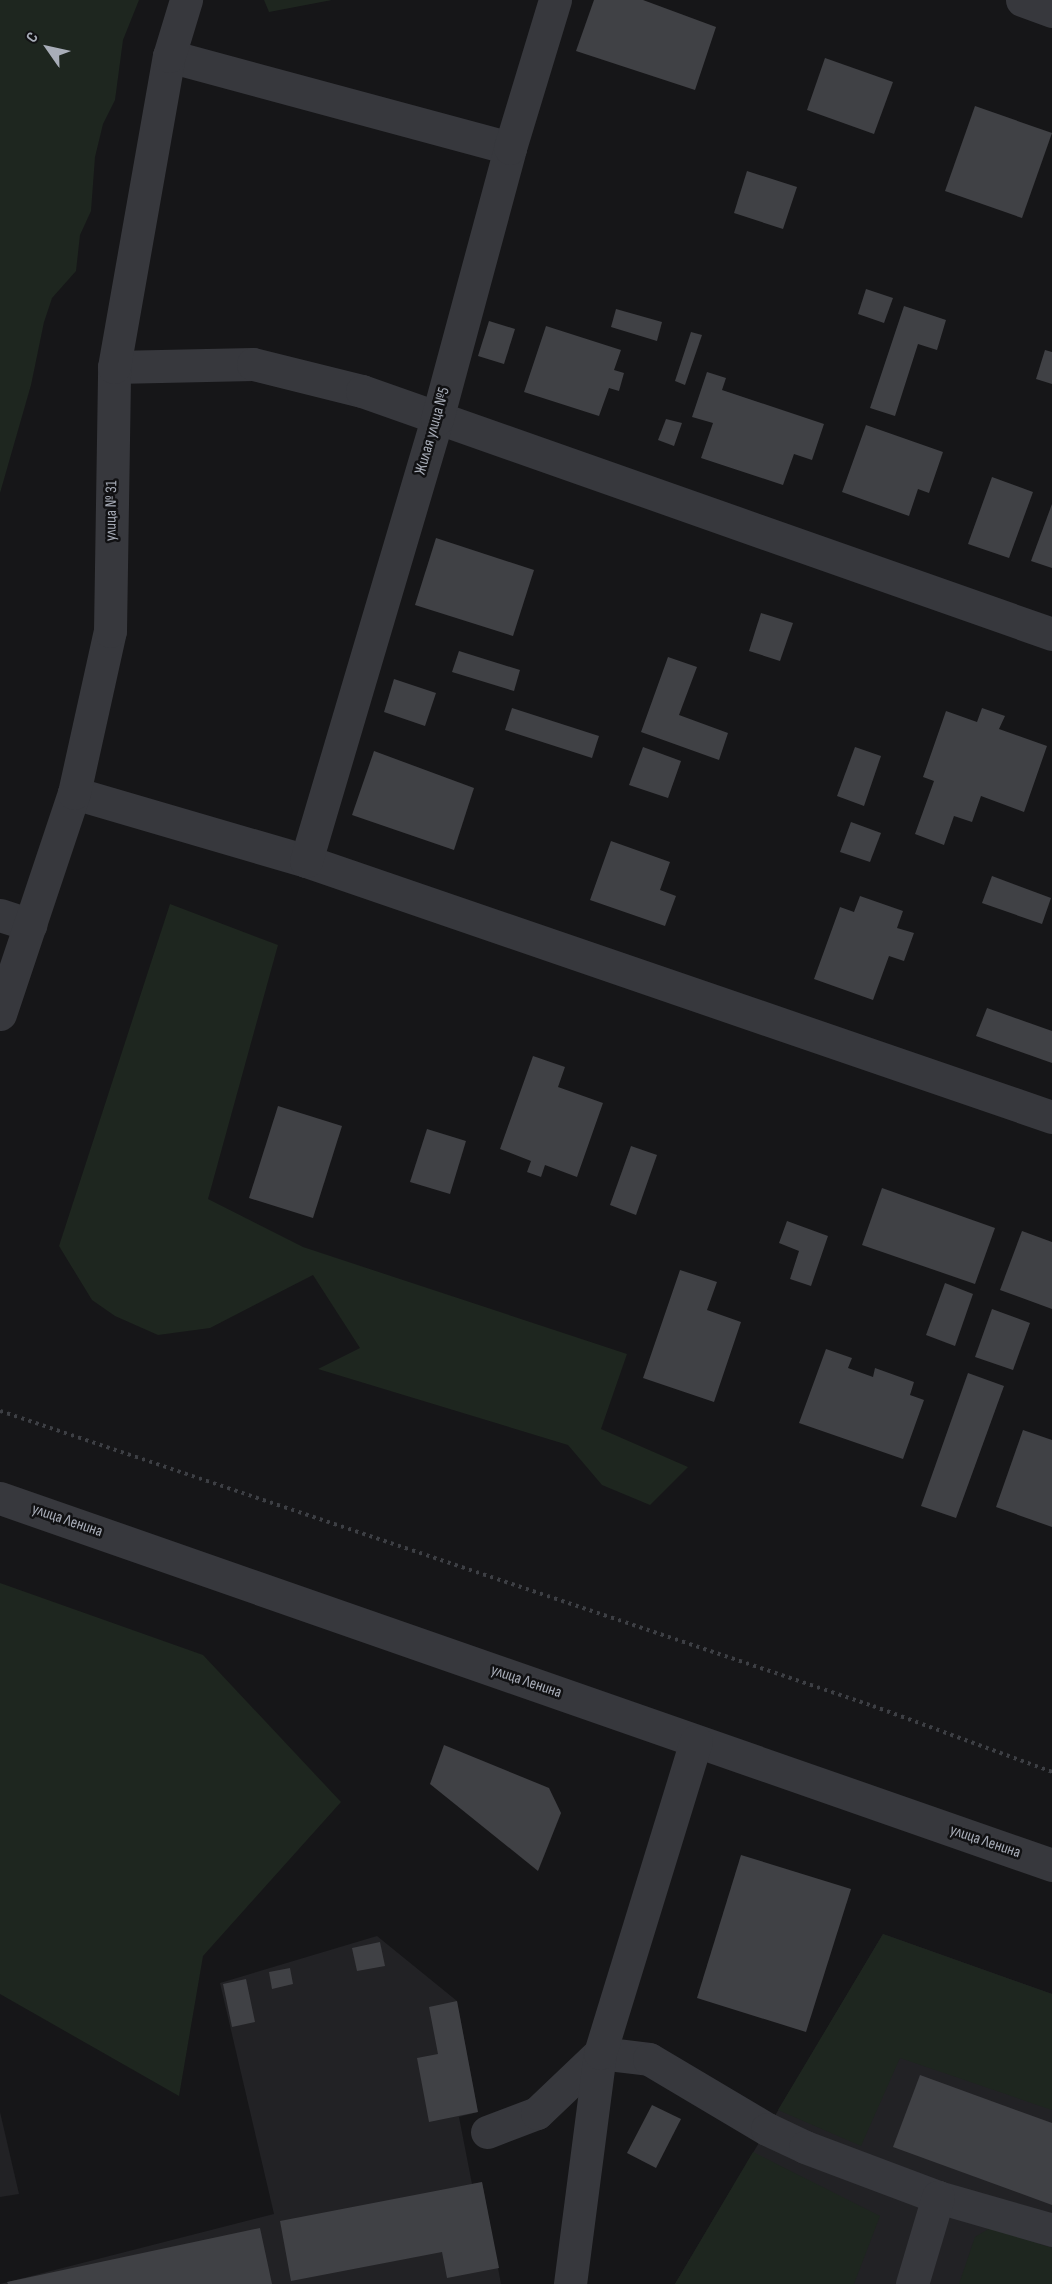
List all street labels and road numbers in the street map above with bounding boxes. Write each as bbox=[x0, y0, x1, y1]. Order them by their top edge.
street label: Жилая улица №5 bbox=[411, 385, 455, 477]
street label: улица № 31 bbox=[102, 481, 122, 541]
street label: улица Ленина bbox=[29, 1500, 105, 1542]
street label: улица Ленина bbox=[488, 1661, 564, 1703]
street label: улица Ленина bbox=[947, 1821, 1023, 1863]

